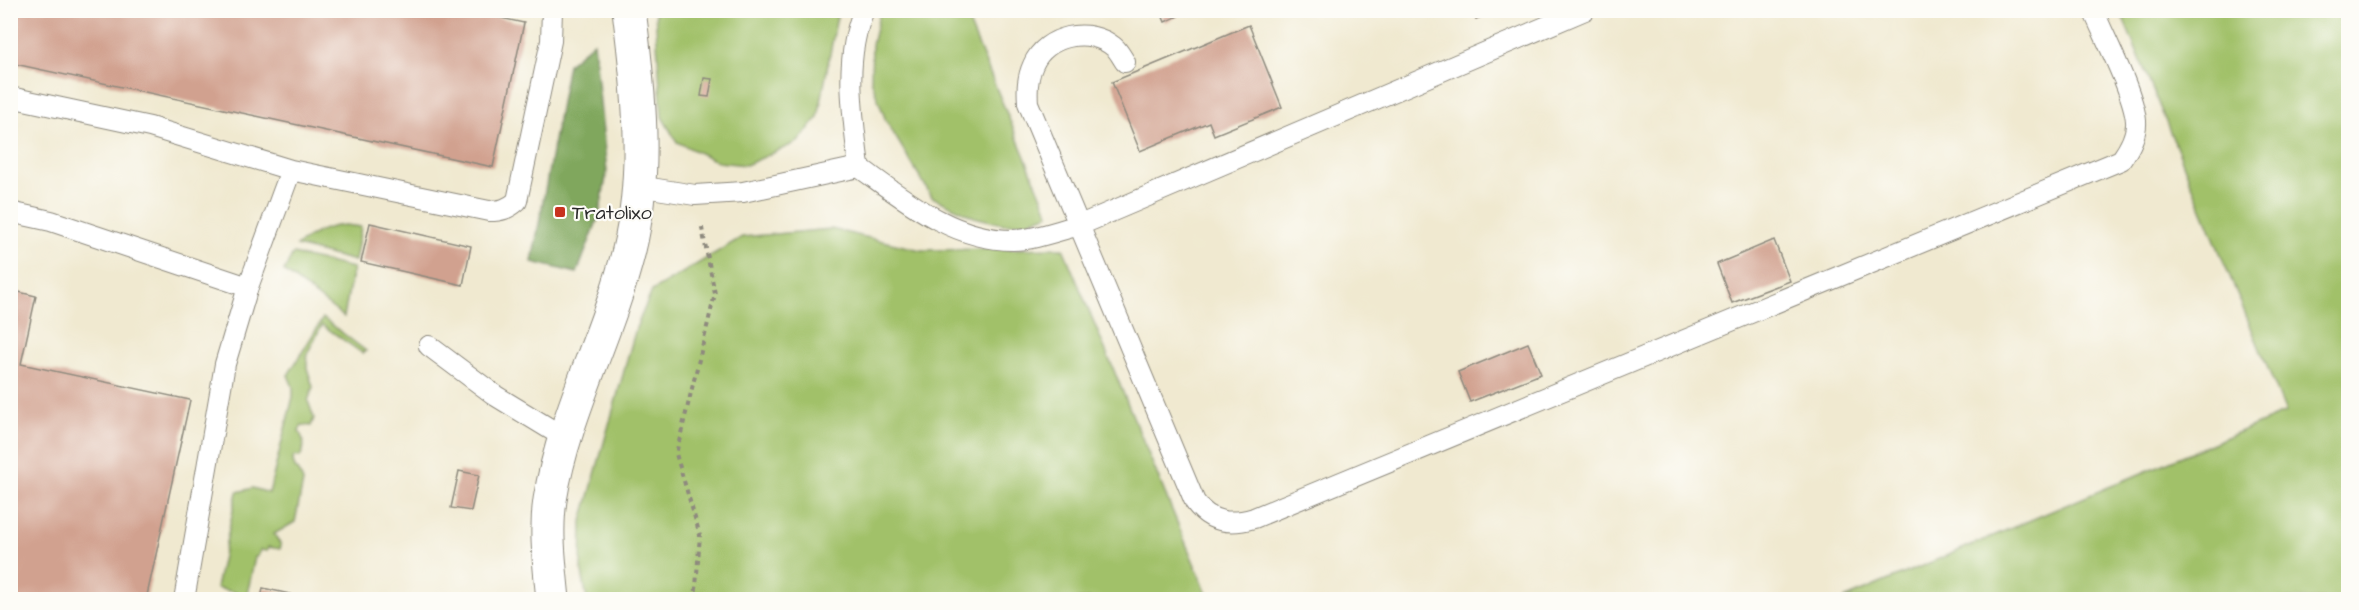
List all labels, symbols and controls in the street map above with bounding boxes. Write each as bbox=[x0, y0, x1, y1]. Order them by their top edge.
place label: Tratolixo bbox=[572, 199, 652, 227]
marker: Tratolixo bbox=[553, 205, 567, 219]

